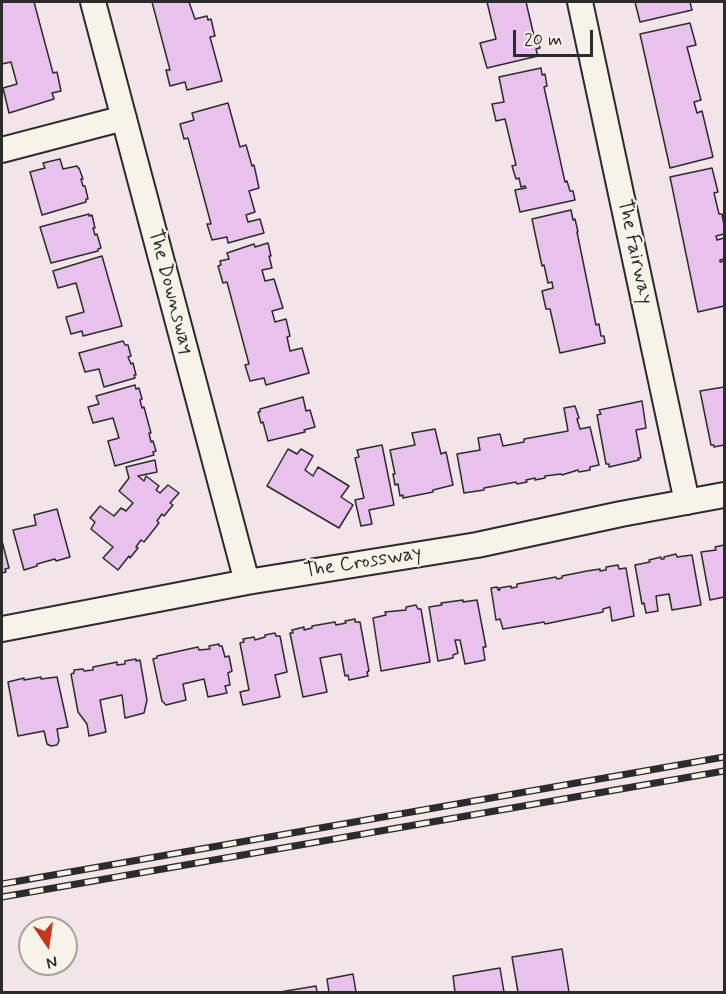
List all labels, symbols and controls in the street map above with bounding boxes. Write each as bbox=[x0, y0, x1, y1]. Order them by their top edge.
scale bar bbox=[516, 18, 596, 56]
text: 20 m bbox=[524, 28, 562, 52]
street label: The Fairway bbox=[611, 197, 657, 307]
street label: The Downsway bbox=[142, 227, 198, 357]
street label: The Crossway bbox=[303, 542, 423, 584]
north arrow bbox=[18, 916, 78, 976]
text: N bbox=[44, 951, 59, 974]

